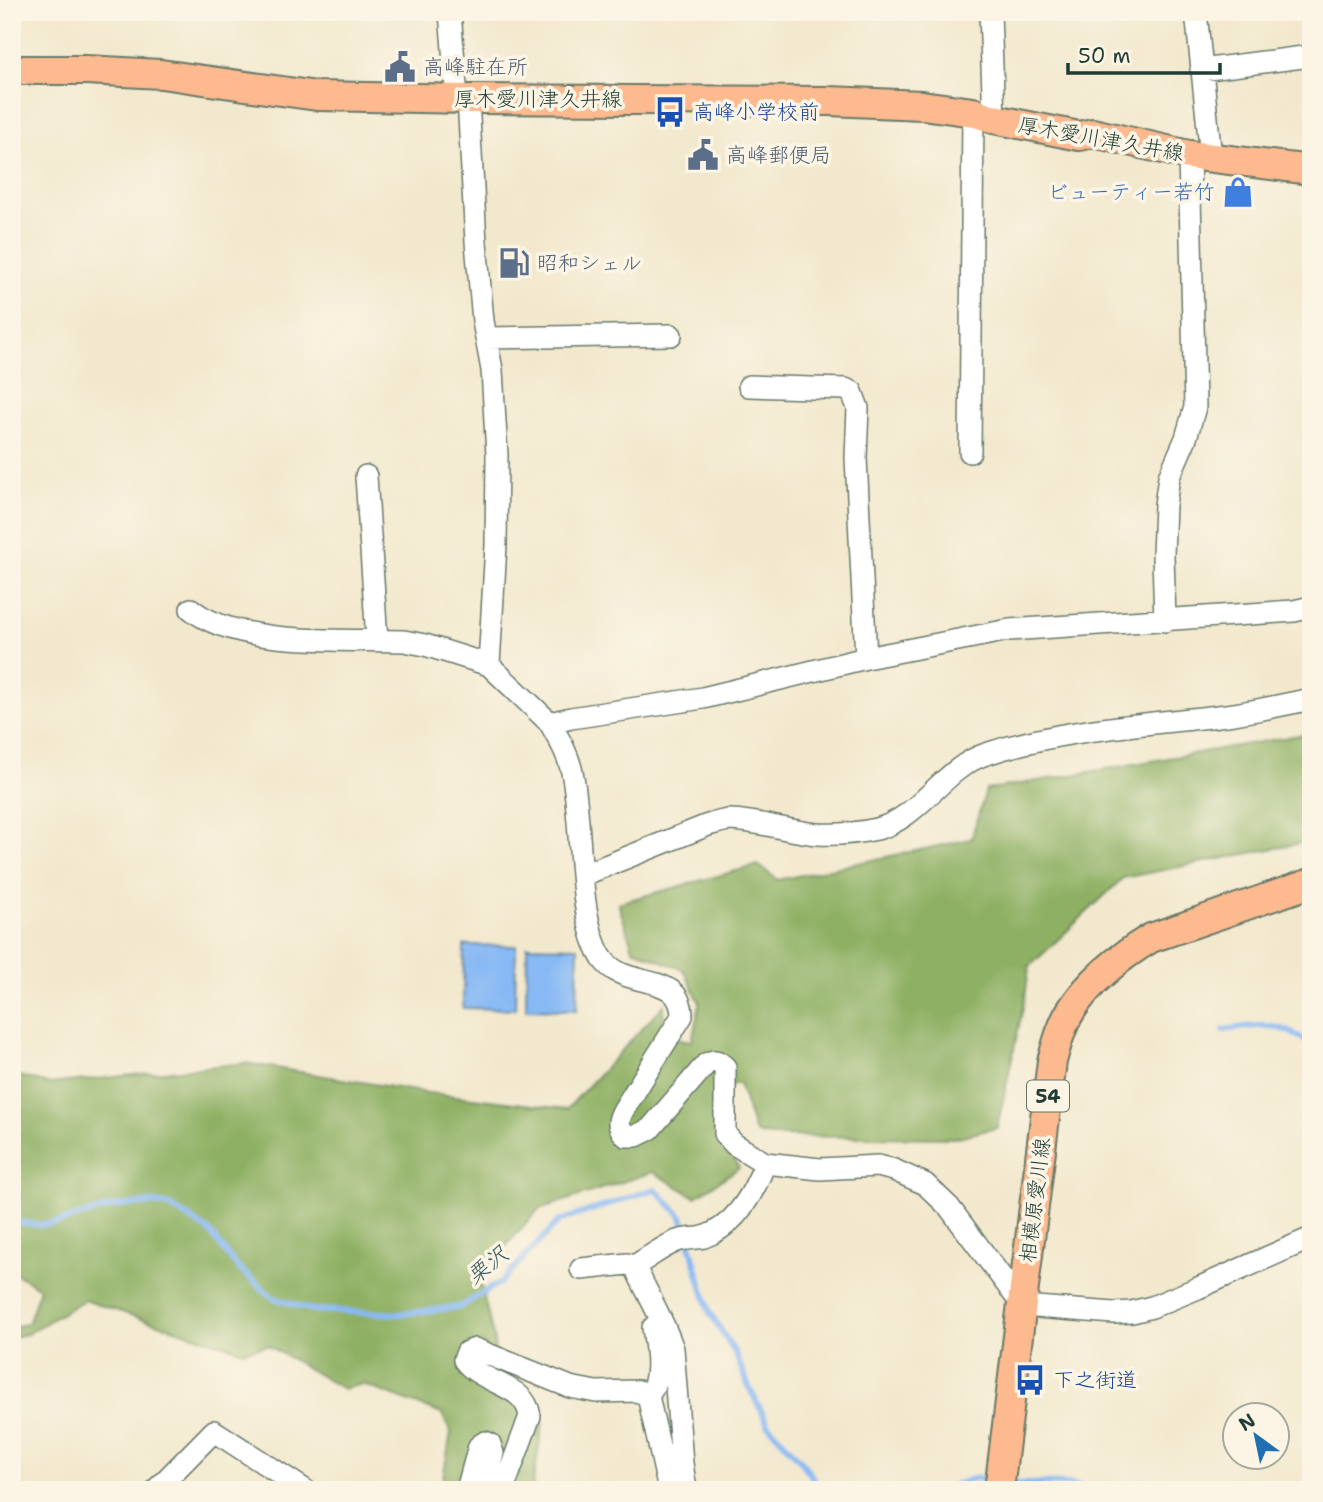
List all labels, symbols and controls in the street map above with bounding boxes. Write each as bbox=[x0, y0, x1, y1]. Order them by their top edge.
scale bar bbox=[1068, 32, 1220, 76]
text: 50 m bbox=[1078, 42, 1131, 70]
public building icon: 高峰駐在所 bbox=[383, 50, 417, 84]
place label: 高峰駐在所 bbox=[423, 53, 528, 81]
street label: 厚木愛川津久井線 bbox=[454, 85, 622, 113]
bus stop icon: 高峰小学校前 bbox=[653, 95, 687, 129]
place label: 高峰小学校前 bbox=[693, 98, 819, 126]
street label: 厚木愛川津久井線 bbox=[1016, 111, 1186, 167]
public building icon: 高峰郵便局 bbox=[686, 138, 720, 172]
place label: 高峰郵便局 bbox=[726, 141, 831, 169]
shop icon: ビューティー若竹 bbox=[1221, 175, 1255, 209]
place label: ビューティー若竹 bbox=[1047, 178, 1215, 206]
fuel station icon: 昭和シェル bbox=[497, 246, 531, 280]
place label: 昭和シェル bbox=[537, 249, 642, 277]
road number: 54 bbox=[1027, 1080, 1069, 1112]
street label: 相模原愛川線 bbox=[1013, 1136, 1057, 1264]
water label: 栗沢 bbox=[460, 1238, 515, 1291]
bus stop icon: 下之街道 bbox=[1013, 1363, 1047, 1397]
place label: 下之街道 bbox=[1053, 1366, 1137, 1394]
north arrow bbox=[1222, 1400, 1292, 1470]
text: N bbox=[1234, 1408, 1260, 1437]

